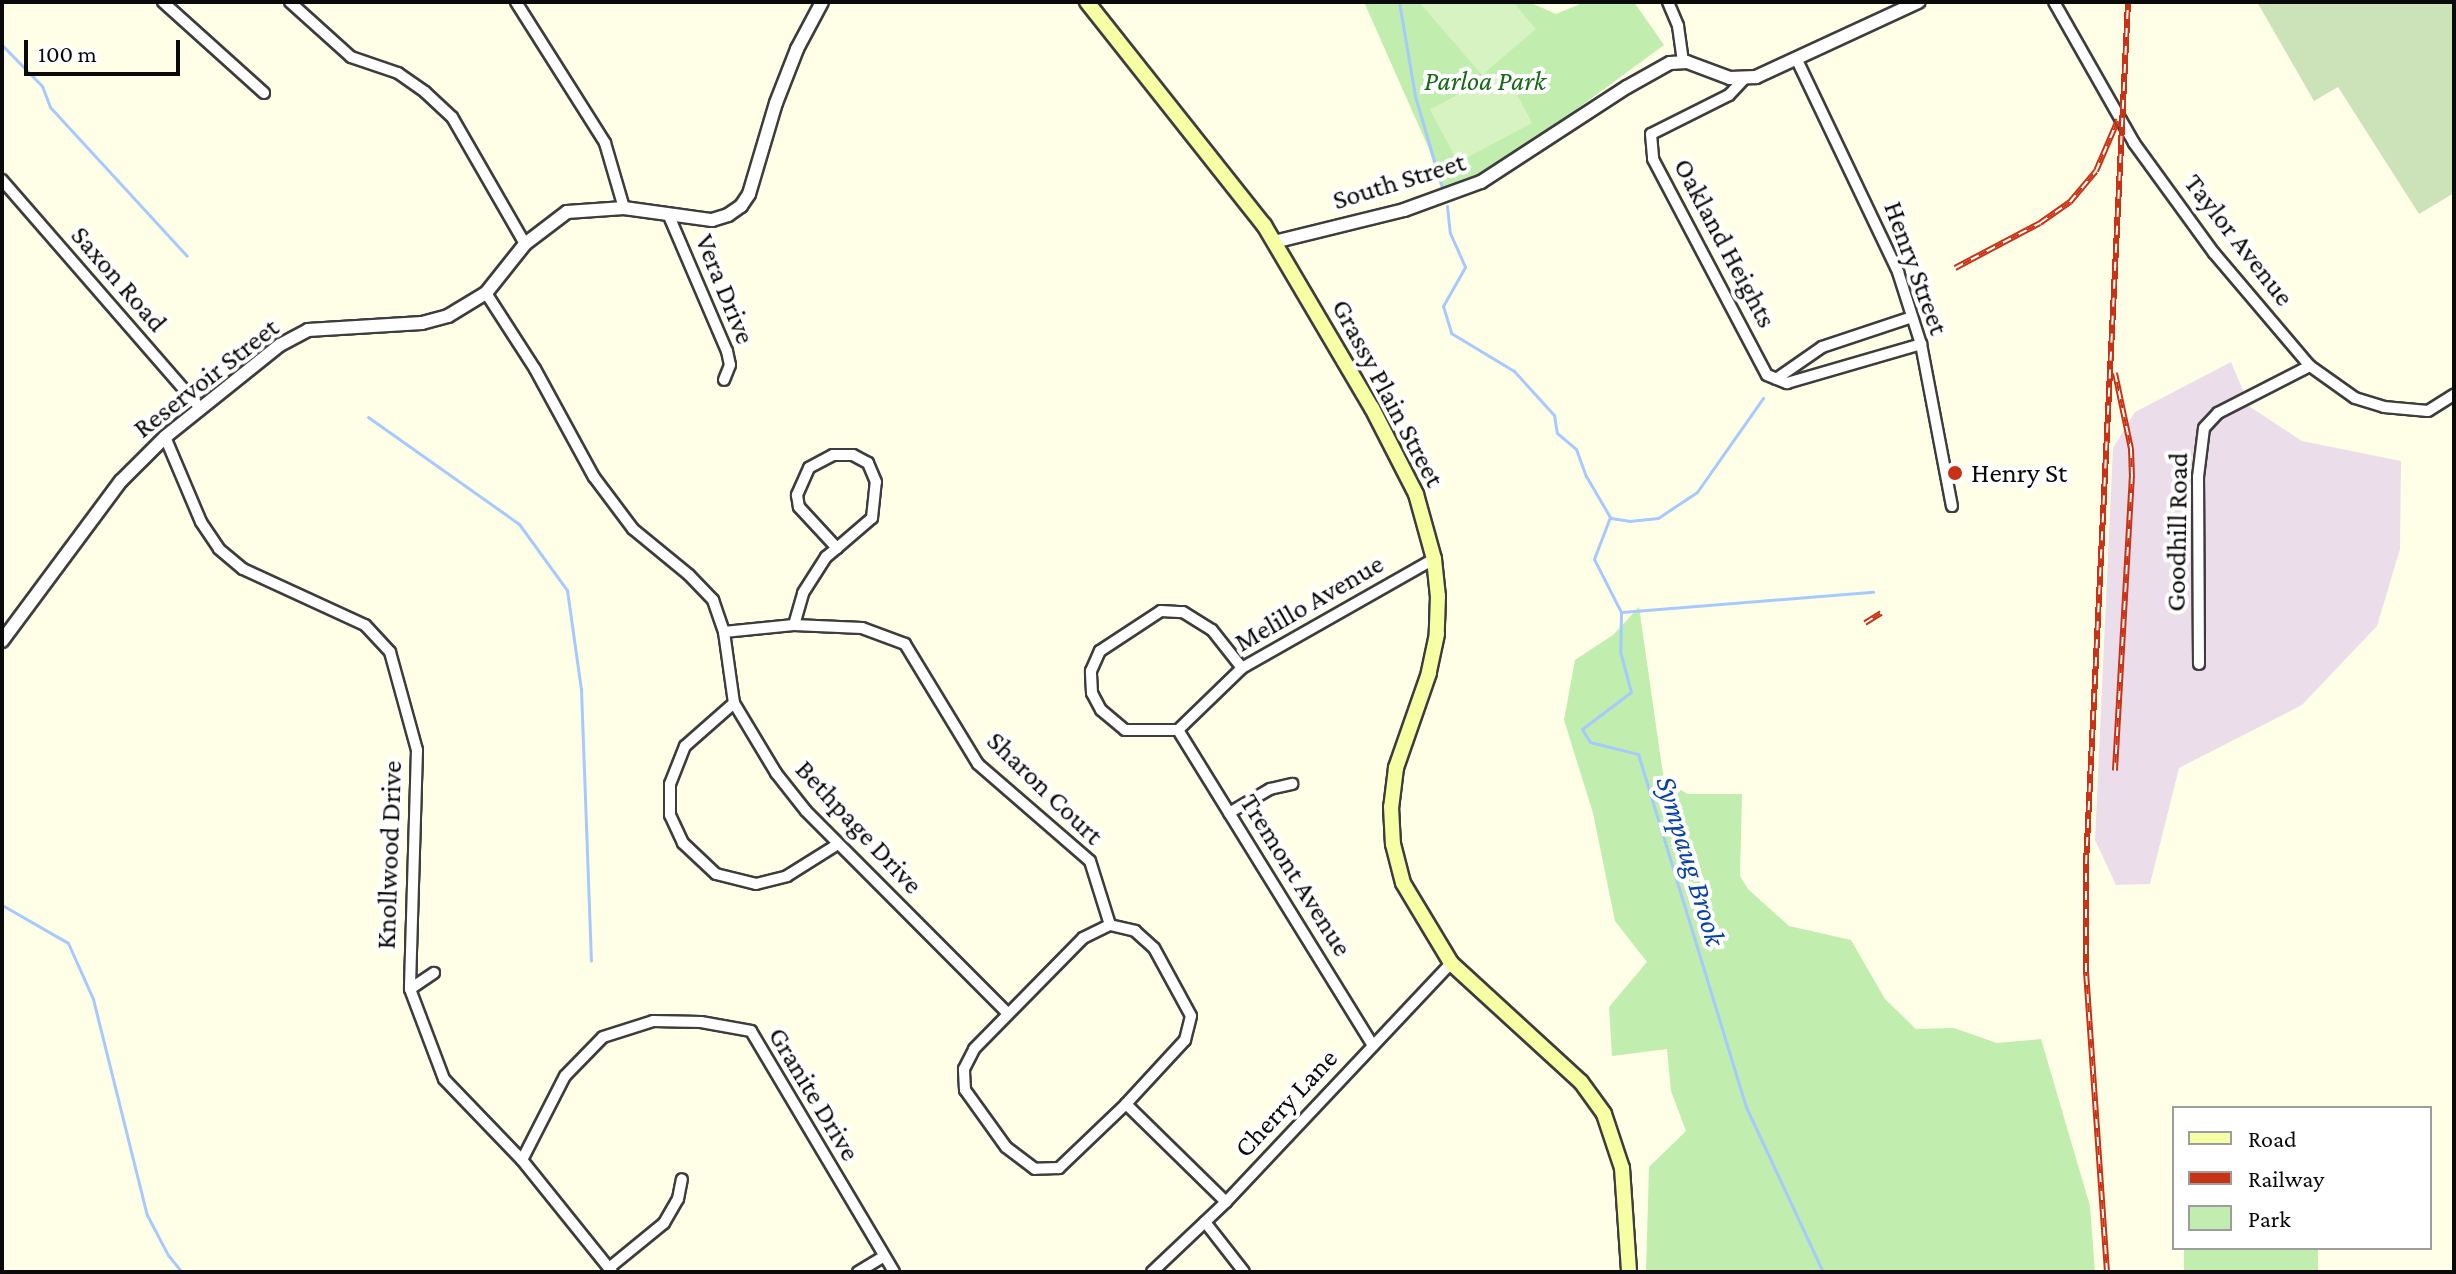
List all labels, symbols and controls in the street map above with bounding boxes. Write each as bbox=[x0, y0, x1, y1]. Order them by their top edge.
scale bar bbox=[28, 24, 184, 74]
text: 100 m bbox=[38, 40, 97, 67]
park label: Parloa Park bbox=[1424, 64, 1546, 98]
street label: South Street bbox=[1329, 145, 1469, 217]
street label: Oakland Heights bbox=[1666, 153, 1784, 333]
street label: Taylor Avenue bbox=[2177, 167, 2301, 313]
street label: Henry Street bbox=[1876, 197, 1956, 339]
street label: Saxon Road bbox=[64, 219, 174, 339]
street label: Vera Drive bbox=[688, 229, 762, 349]
street label: Grassy Plain Street bbox=[1324, 293, 1452, 493]
street label: Reservoir Street bbox=[127, 311, 285, 445]
street label: Goodhill Road bbox=[2159, 452, 2195, 612]
place label: Henry St bbox=[1971, 456, 2067, 490]
marker: Henry St bbox=[1946, 464, 1964, 482]
street label: Melillo Avenue bbox=[1228, 547, 1390, 659]
street label: Sharon Court bbox=[980, 724, 1110, 852]
street label: Bethpage Drive bbox=[788, 753, 930, 901]
street label: Knollwood Drive bbox=[369, 760, 409, 950]
water label: Sympaug Brook bbox=[1648, 772, 1734, 950]
street label: Tremont Avenue bbox=[1233, 788, 1359, 962]
street label: Granite Drive bbox=[761, 1021, 867, 1167]
street label: Cherry Lane bbox=[1227, 1042, 1345, 1164]
legend bbox=[2172, 1106, 2432, 1250]
text: Road bbox=[2248, 1125, 2297, 1152]
text: Railway bbox=[2248, 1165, 2324, 1192]
text: Park bbox=[2248, 1205, 2291, 1232]

